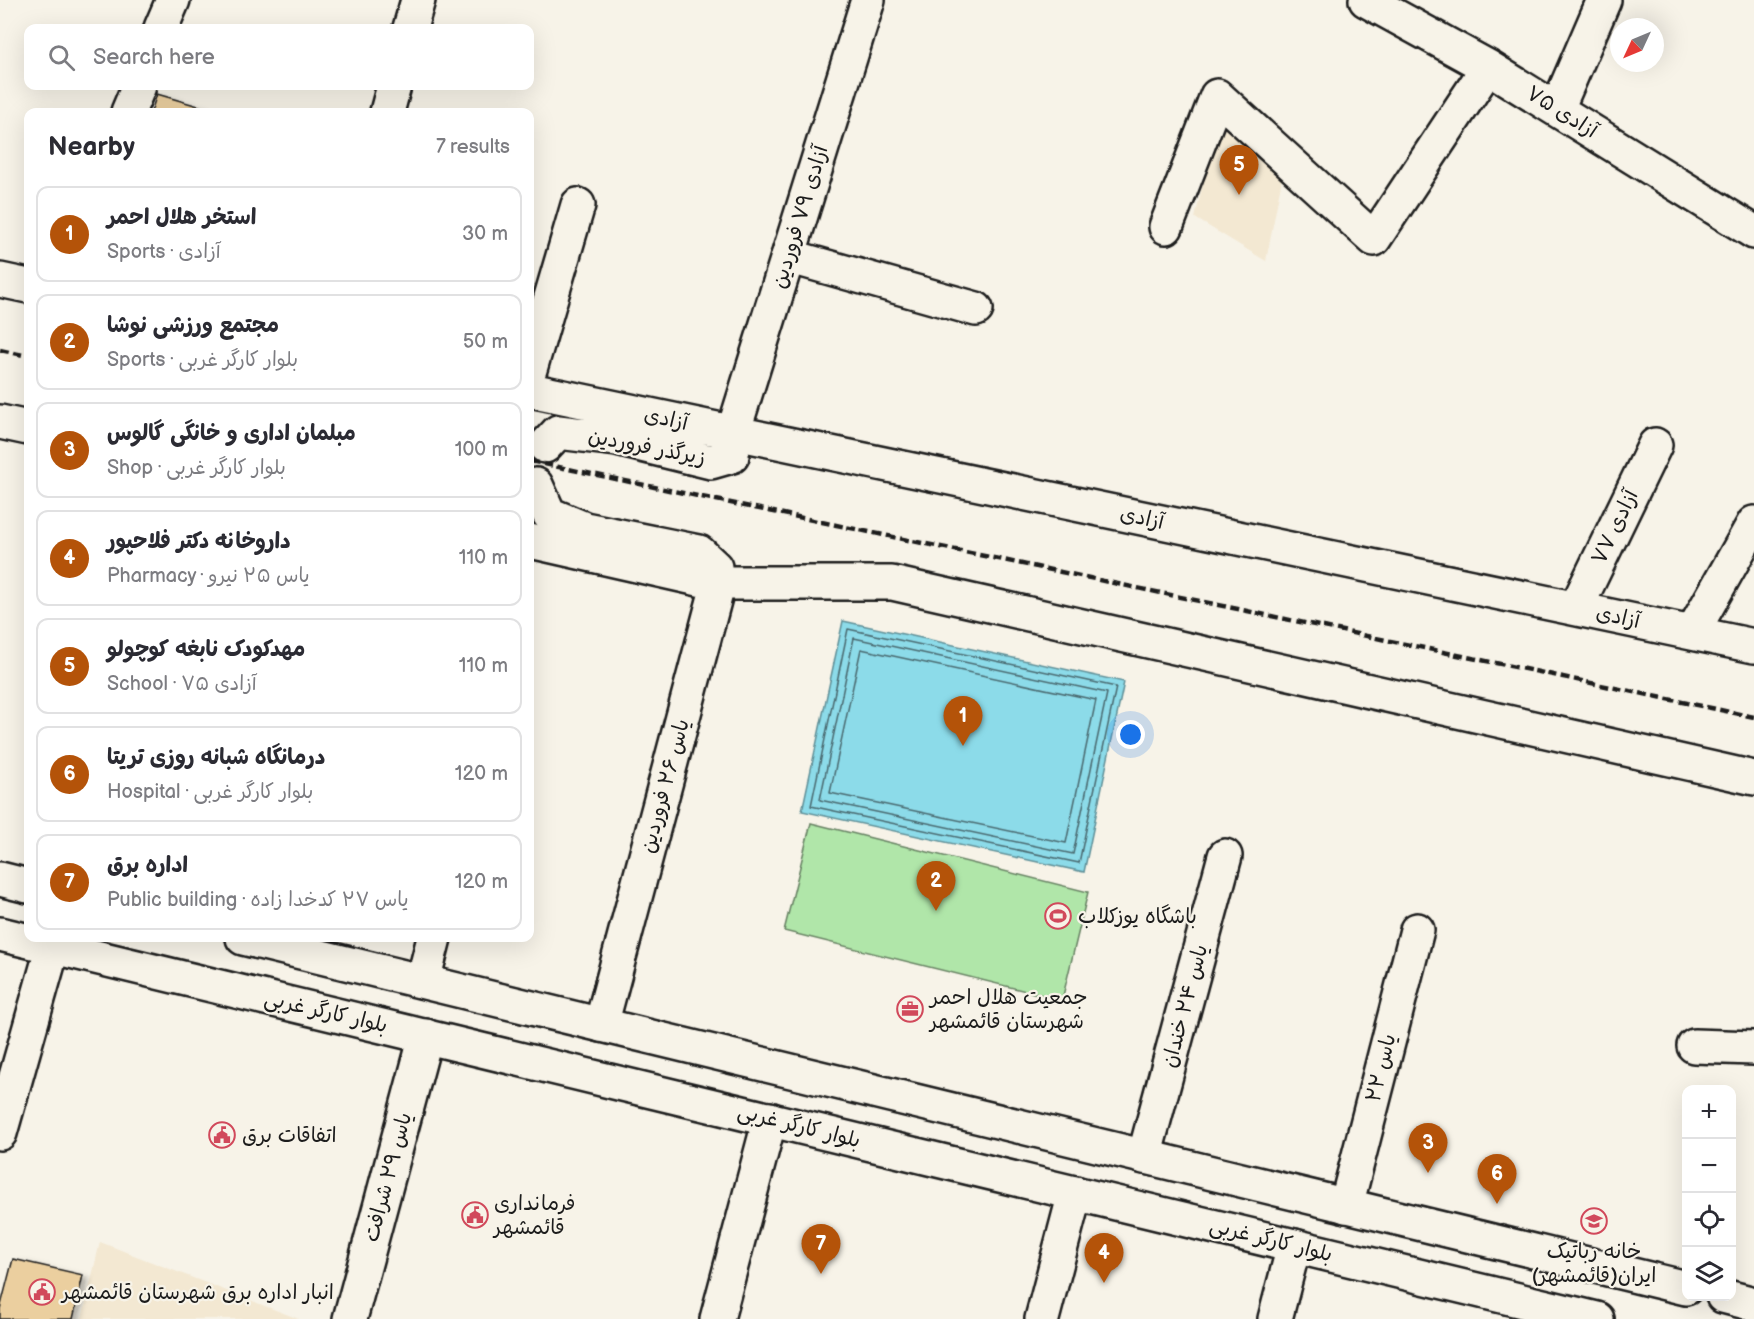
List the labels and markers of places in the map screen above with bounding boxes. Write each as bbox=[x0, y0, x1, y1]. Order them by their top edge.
pin: 5 bbox=[1220, 146, 1258, 195]
pin: 1 bbox=[944, 696, 982, 746]
pin: 2 bbox=[916, 862, 956, 911]
sports icon: باشگاه یوزکلاب bbox=[1043, 901, 1073, 931]
place label: باشگاه یوزکلاب bbox=[1078, 904, 1197, 929]
place label: جمعیت هلال احمر شهرستان قائمشهر bbox=[928, 985, 1088, 1034]
office icon: جمعیت هلال احمر شهرستان قائمشهر bbox=[895, 994, 925, 1024]
public building icon: اتفاقات برق bbox=[207, 1120, 237, 1150]
place label: اتفاقات برق bbox=[242, 1123, 337, 1148]
pin: 3 bbox=[1408, 1124, 1448, 1173]
pin: 6 bbox=[1478, 1154, 1516, 1204]
place label: فرمانداری قائمشهر bbox=[492, 1191, 576, 1240]
public building icon: فرمانداری قائمشهر bbox=[460, 1200, 490, 1230]
school or university icon: خانه رباتیک ایران(قائمشهر) bbox=[1579, 1206, 1609, 1236]
pin: 7 bbox=[802, 1224, 840, 1274]
pin: 4 bbox=[1084, 1234, 1124, 1283]
place label: خانه رباتیک ایران(قائمشهر) bbox=[1532, 1239, 1656, 1288]
public building icon: انبار اداره برق شهرستان قائمشهر bbox=[27, 1277, 57, 1307]
place label: انبار اداره برق شهرستان قائمشهر bbox=[60, 1280, 334, 1305]

